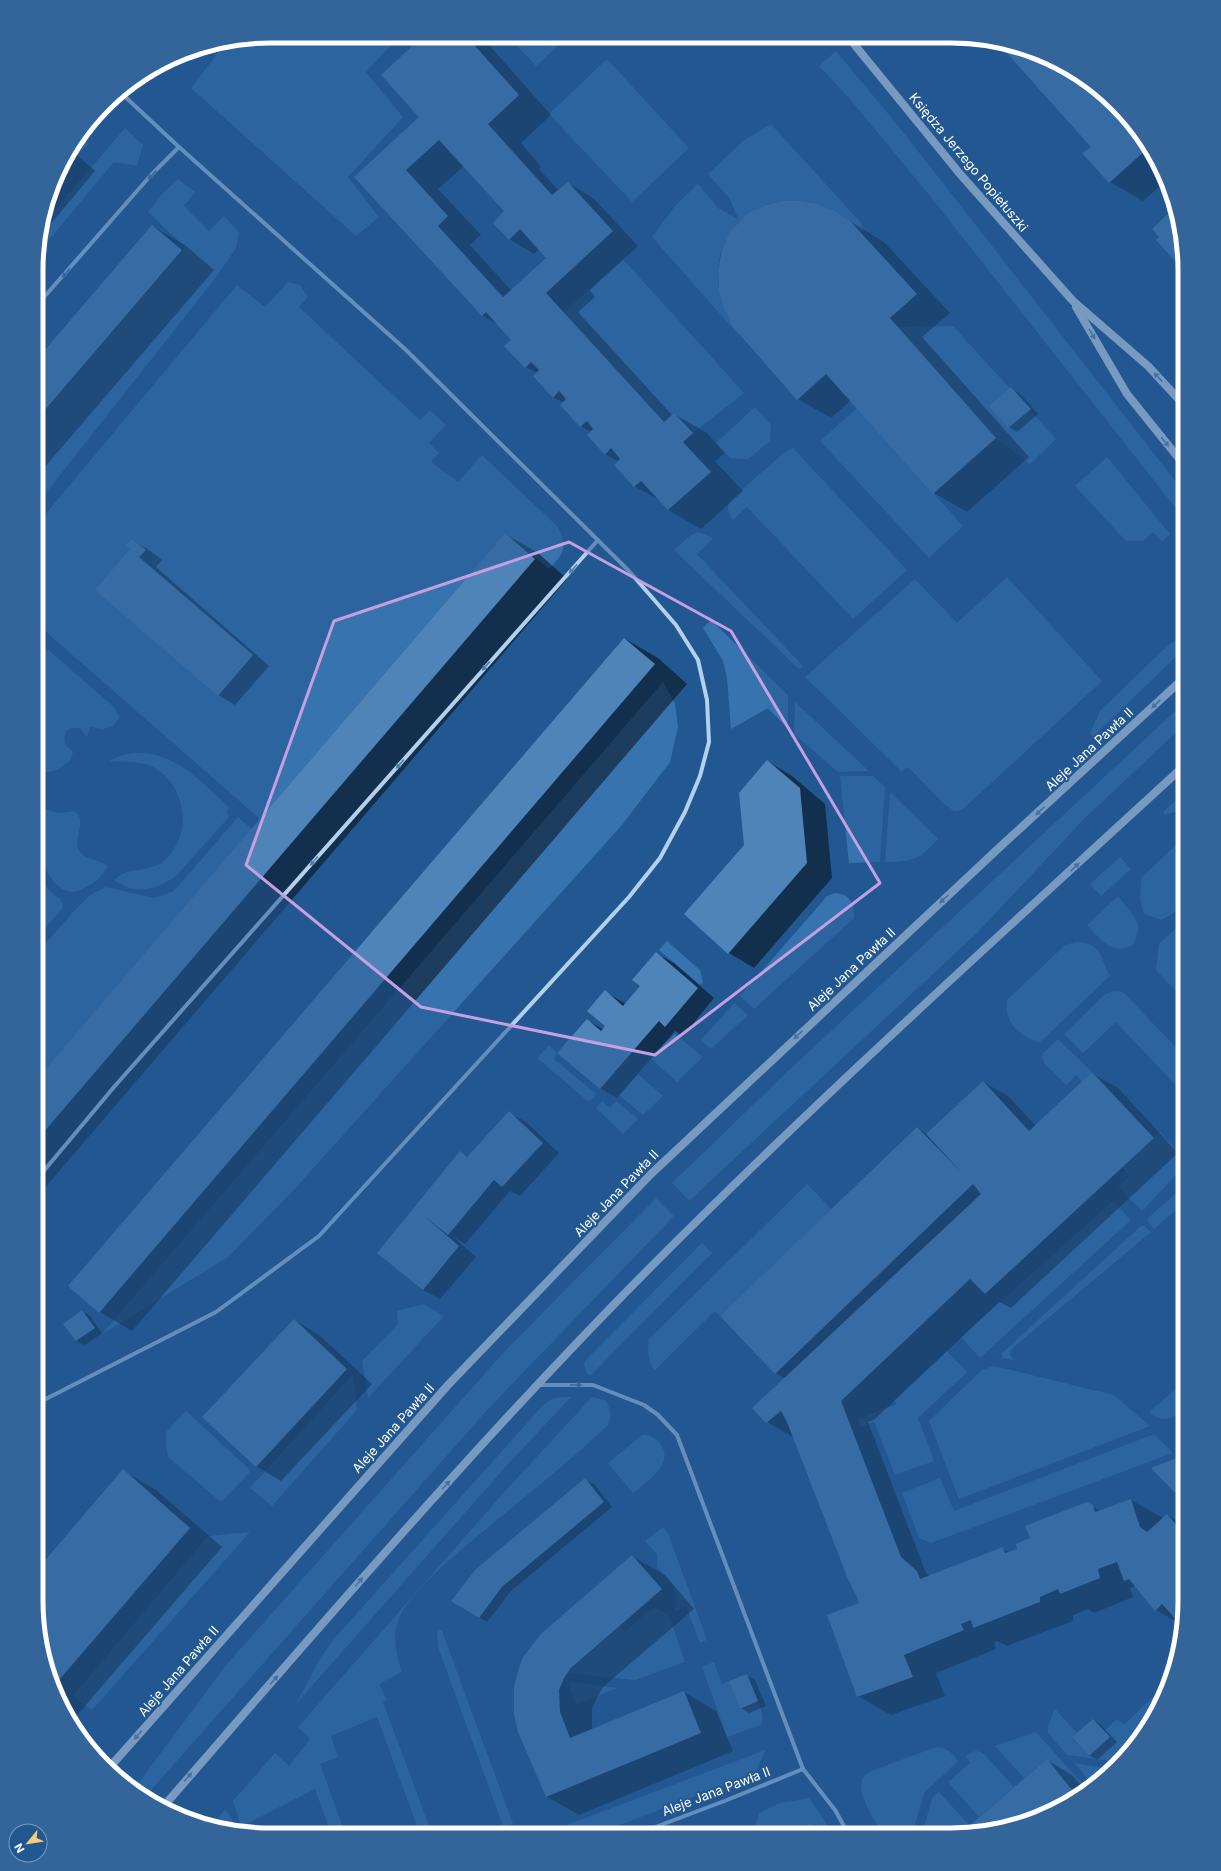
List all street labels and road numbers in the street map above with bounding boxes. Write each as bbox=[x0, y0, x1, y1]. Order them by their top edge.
street label: Księdza Jerzego Popiełuszki bbox=[906, 89, 1032, 235]
street label: Aleje Jana Pawła II bbox=[1042, 704, 1136, 794]
street label: Aleje Jana Pawła II bbox=[804, 924, 898, 1014]
street label: Aleje Jana Pawła II bbox=[570, 1146, 662, 1240]
street label: Aleje Jana Pawła II bbox=[349, 1380, 437, 1476]
street label: Aleje Jana Pawła II bbox=[134, 1622, 222, 1720]
street label: Aleje Jana Pawła II bbox=[660, 1763, 772, 1819]

